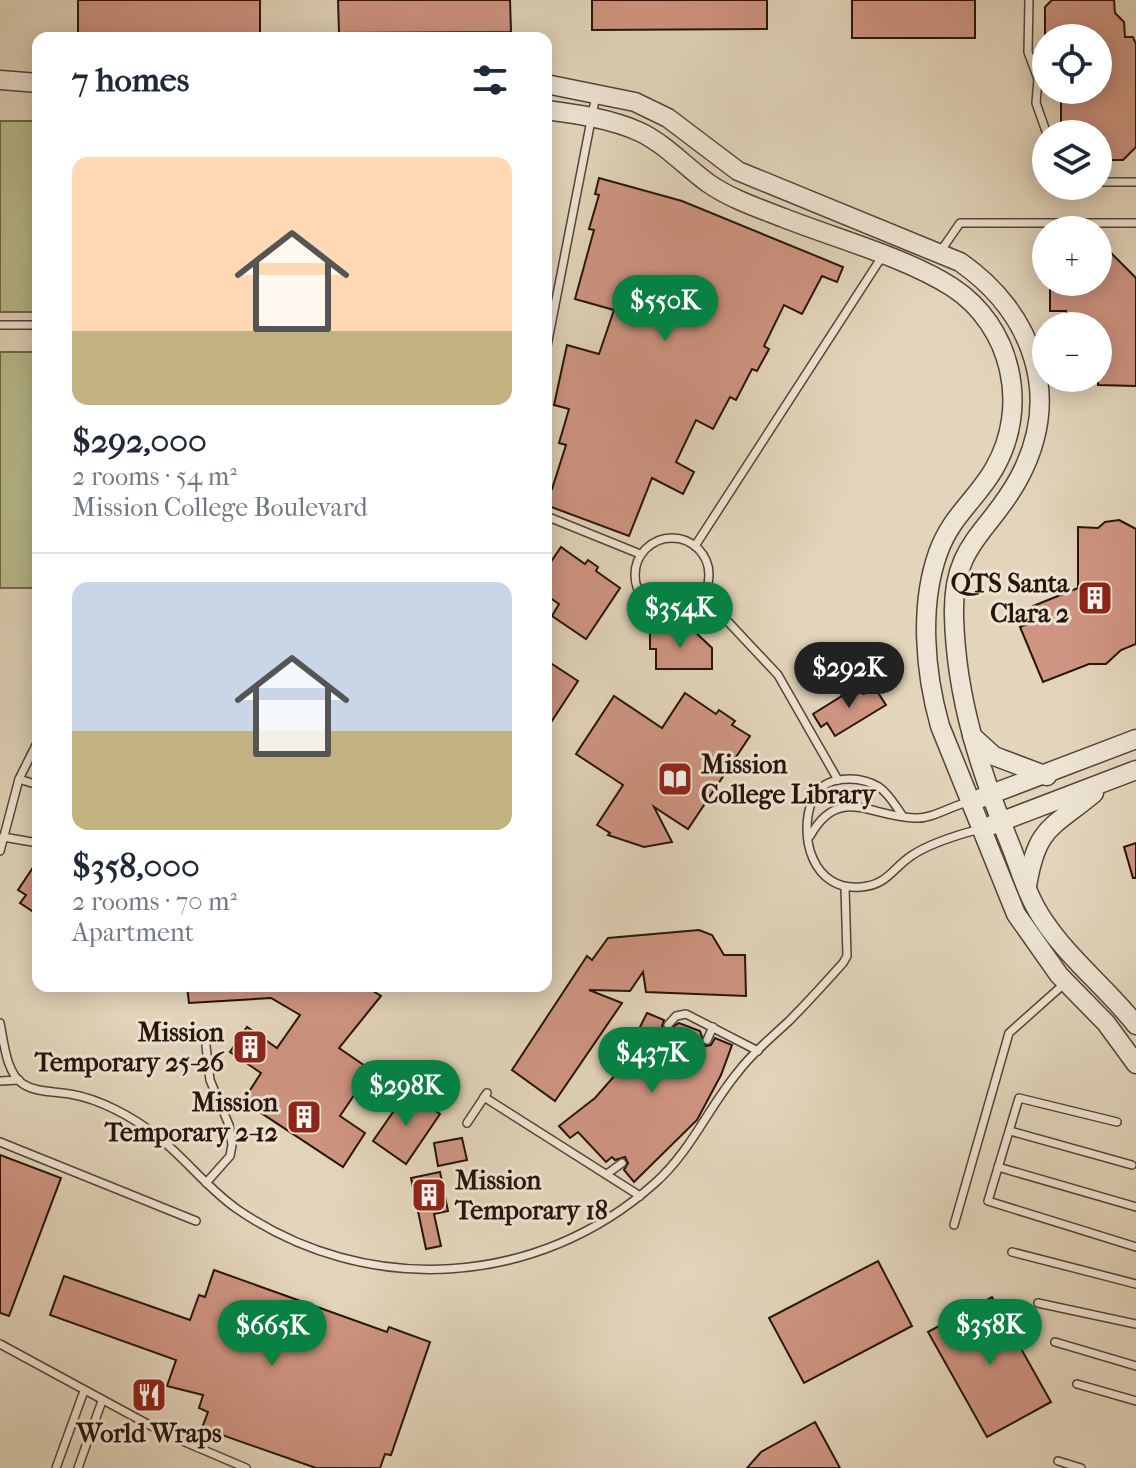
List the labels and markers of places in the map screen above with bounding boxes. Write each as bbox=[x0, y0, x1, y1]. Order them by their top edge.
pin: $550K bbox=[609, 275, 721, 343]
place label: QTS Santa Clara 2 bbox=[951, 568, 1070, 629]
building icon: QTS Santa Clara 2 bbox=[1076, 579, 1114, 617]
pin: $354K bbox=[624, 582, 736, 650]
pin: $292K bbox=[793, 642, 905, 710]
place label: Mission College Library bbox=[701, 749, 878, 810]
library icon: Mission College Library bbox=[656, 760, 694, 798]
place label: Mission Temporary 25-26 bbox=[34, 1017, 225, 1078]
pin: $437K bbox=[596, 1027, 708, 1095]
building icon: Mission Temporary 25-26 bbox=[231, 1028, 269, 1066]
pin: $298K bbox=[350, 1060, 462, 1128]
place label: Mission Temporary 2-12 bbox=[104, 1087, 279, 1148]
building icon: Mission Temporary 2-12 bbox=[285, 1098, 323, 1136]
place label: Mission Temporary 18 bbox=[454, 1165, 608, 1226]
building icon: Mission Temporary 18 bbox=[410, 1176, 448, 1214]
pin: $358K bbox=[934, 1299, 1046, 1367]
pin: $665K bbox=[216, 1300, 328, 1368]
restaurant icon: World Wraps bbox=[130, 1376, 168, 1414]
place label: World Wraps bbox=[75, 1418, 222, 1449]

